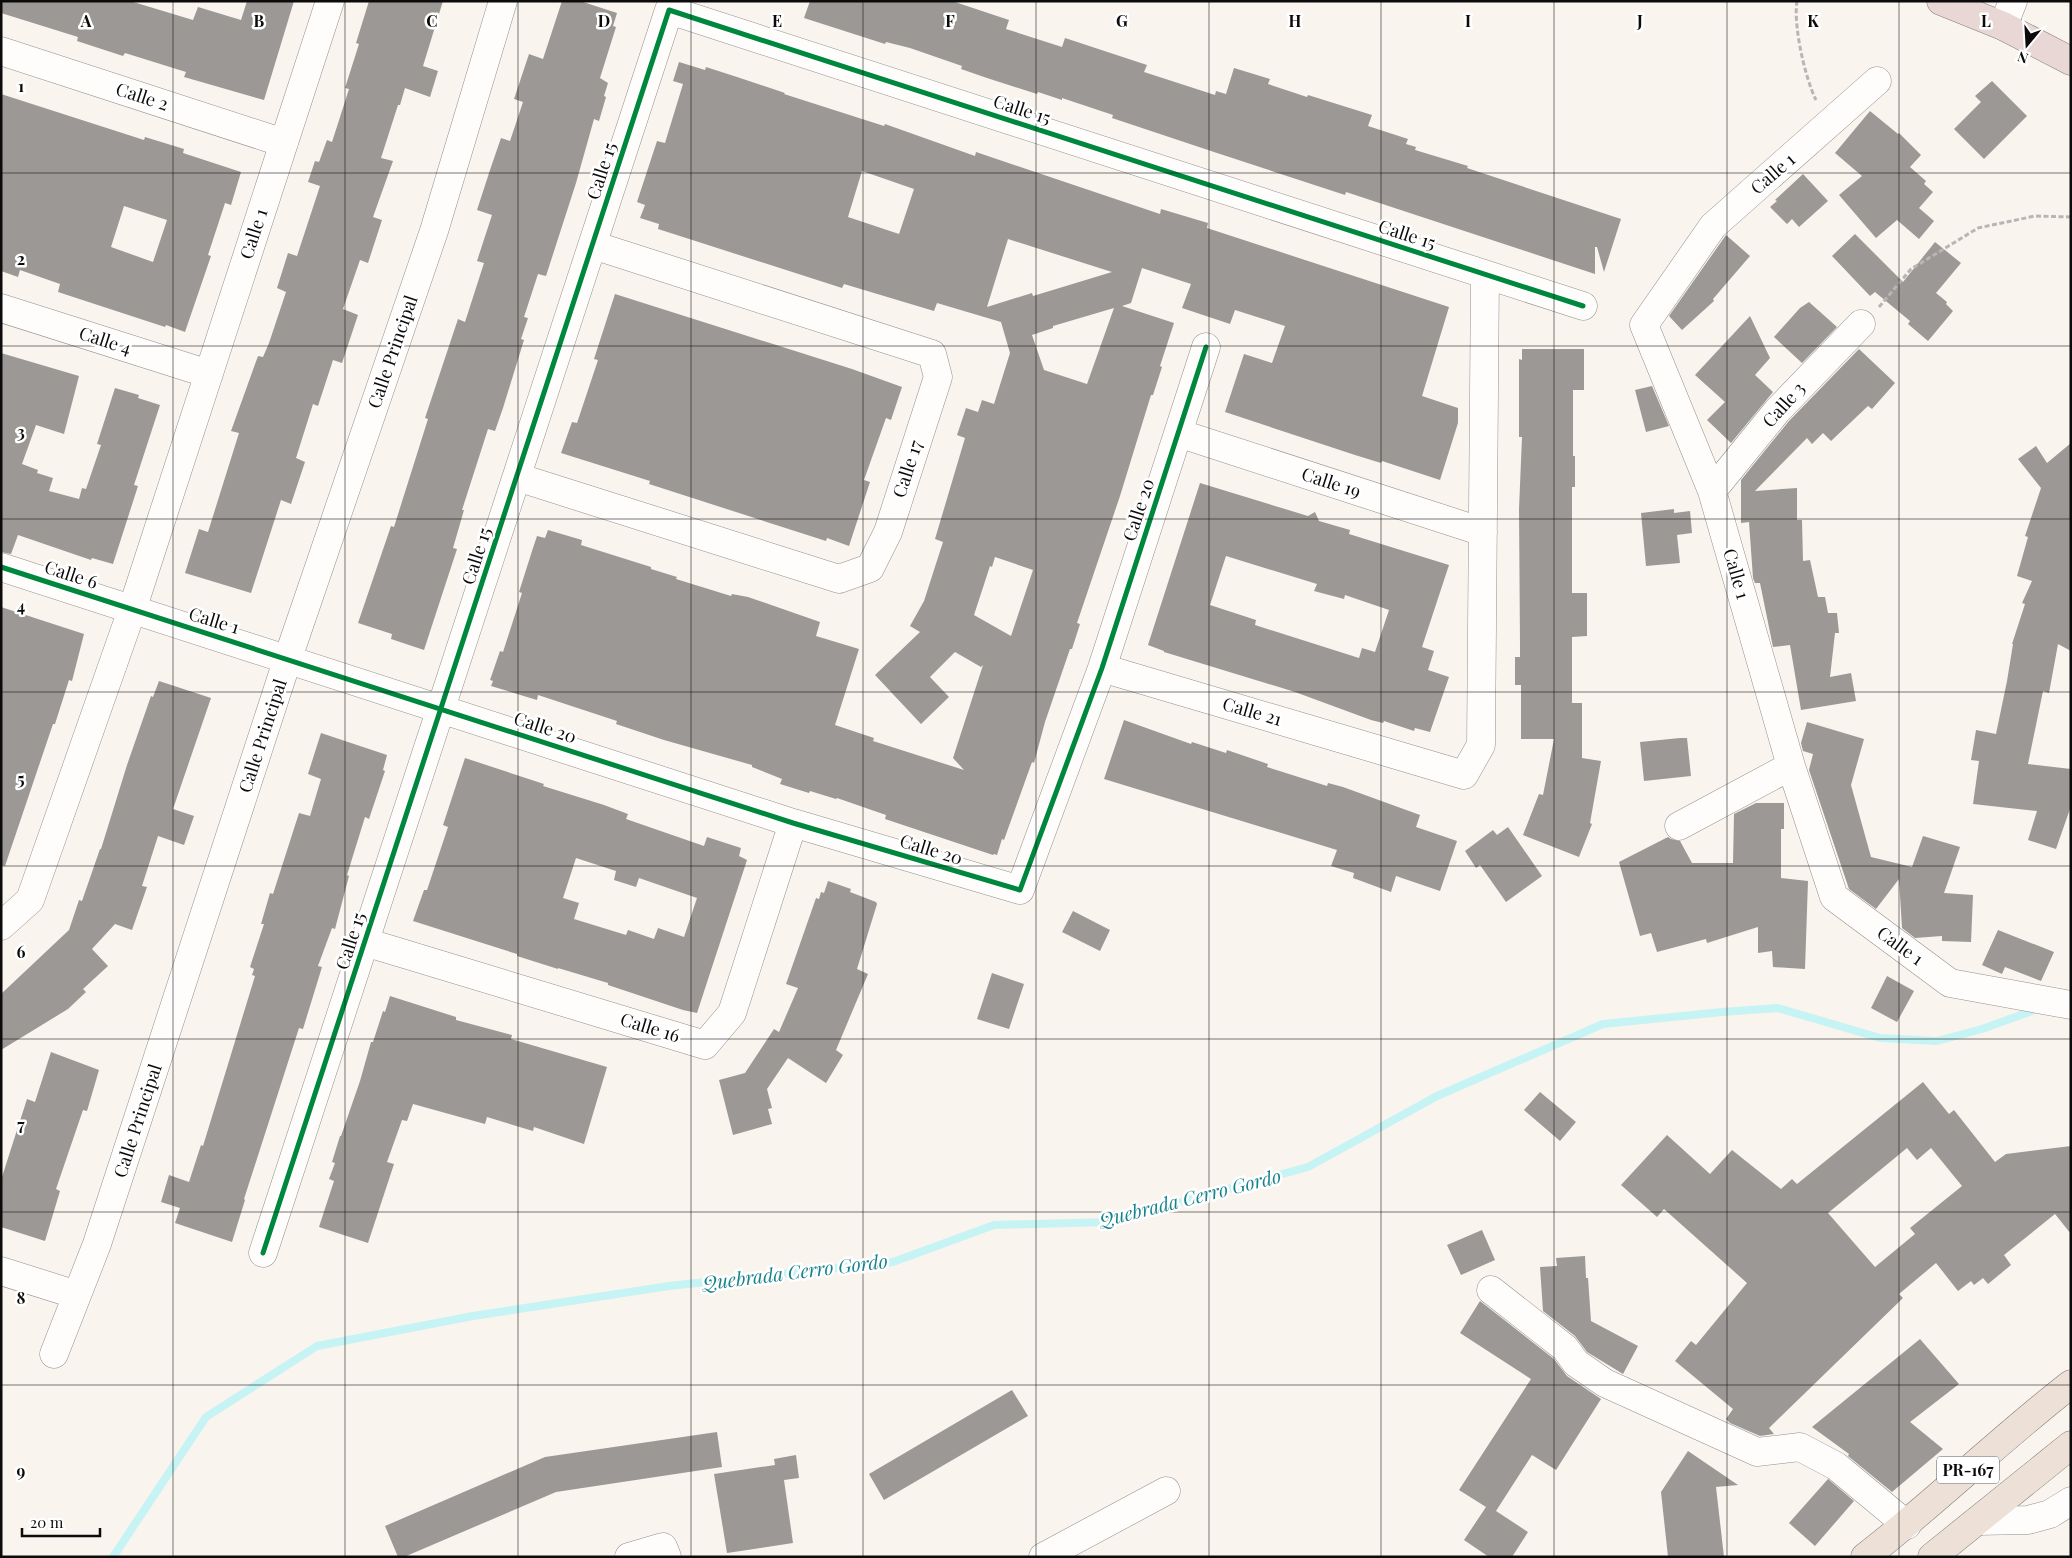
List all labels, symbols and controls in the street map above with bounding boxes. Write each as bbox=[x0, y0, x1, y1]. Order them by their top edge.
text: A bbox=[80, 10, 92, 31]
text: B bbox=[254, 10, 265, 31]
text: C bbox=[426, 10, 438, 31]
text: D bbox=[598, 10, 610, 31]
text: E bbox=[772, 10, 782, 31]
text: F bbox=[945, 10, 955, 31]
text: G bbox=[1116, 10, 1128, 31]
text: H bbox=[1289, 10, 1302, 31]
text: I bbox=[1465, 10, 1471, 31]
text: J bbox=[1636, 10, 1643, 31]
text: K bbox=[1807, 10, 1819, 31]
text: L bbox=[1981, 10, 1991, 31]
north arrow bbox=[2002, 20, 2052, 70]
text: N bbox=[2015, 47, 2031, 68]
text: 1 bbox=[18, 75, 24, 96]
street label: Calle 2 bbox=[113, 76, 172, 116]
street label: Calle 15 bbox=[991, 89, 1054, 130]
street label: Calle 15 bbox=[581, 139, 622, 202]
street label: Calle 1 bbox=[1745, 147, 1800, 199]
street label: Calle 1 bbox=[234, 205, 273, 262]
street label: Calle 15 bbox=[1376, 214, 1439, 255]
text: 2 bbox=[17, 248, 25, 269]
street label: Calle Principal bbox=[361, 292, 423, 411]
street label: Calle 4 bbox=[76, 320, 135, 360]
street label: Calle 3 bbox=[1757, 377, 1810, 432]
text: 3 bbox=[17, 421, 25, 442]
street label: Calle 17 bbox=[887, 436, 928, 500]
street label: Calle 19 bbox=[1299, 461, 1364, 503]
street label: Calle 20 bbox=[1117, 475, 1159, 544]
street label: Calle 15 bbox=[456, 524, 497, 587]
street label: Calle 1 bbox=[1718, 546, 1756, 602]
street label: Calle 6 bbox=[42, 554, 101, 594]
text: 4 bbox=[17, 595, 25, 616]
street label: Calle 1 bbox=[186, 601, 243, 639]
street label: Calle Principal bbox=[232, 676, 292, 796]
street label: Calle 21 bbox=[1220, 691, 1285, 731]
street label: Calle 20 bbox=[511, 706, 580, 748]
text: 5 bbox=[17, 768, 25, 789]
street label: Calle 20 bbox=[897, 828, 966, 870]
street label: Calle 15 bbox=[330, 909, 371, 972]
street label: Calle 1 bbox=[1873, 920, 1929, 970]
text: 6 bbox=[17, 941, 26, 962]
street label: Calle 16 bbox=[618, 1007, 683, 1047]
street label: Calle Principal bbox=[107, 1061, 167, 1181]
text: 7 bbox=[17, 1114, 25, 1135]
water label: Quebrada Cerro Gordo bbox=[1095, 1162, 1284, 1232]
water label: Quebrada Cerro Gordo bbox=[700, 1247, 889, 1295]
text: 8 bbox=[17, 1287, 26, 1308]
road number: PR-167 bbox=[1937, 1456, 1999, 1484]
text: 9 bbox=[17, 1460, 26, 1481]
scale bar bbox=[22, 1506, 100, 1538]
text: 20 m bbox=[30, 1512, 64, 1532]

